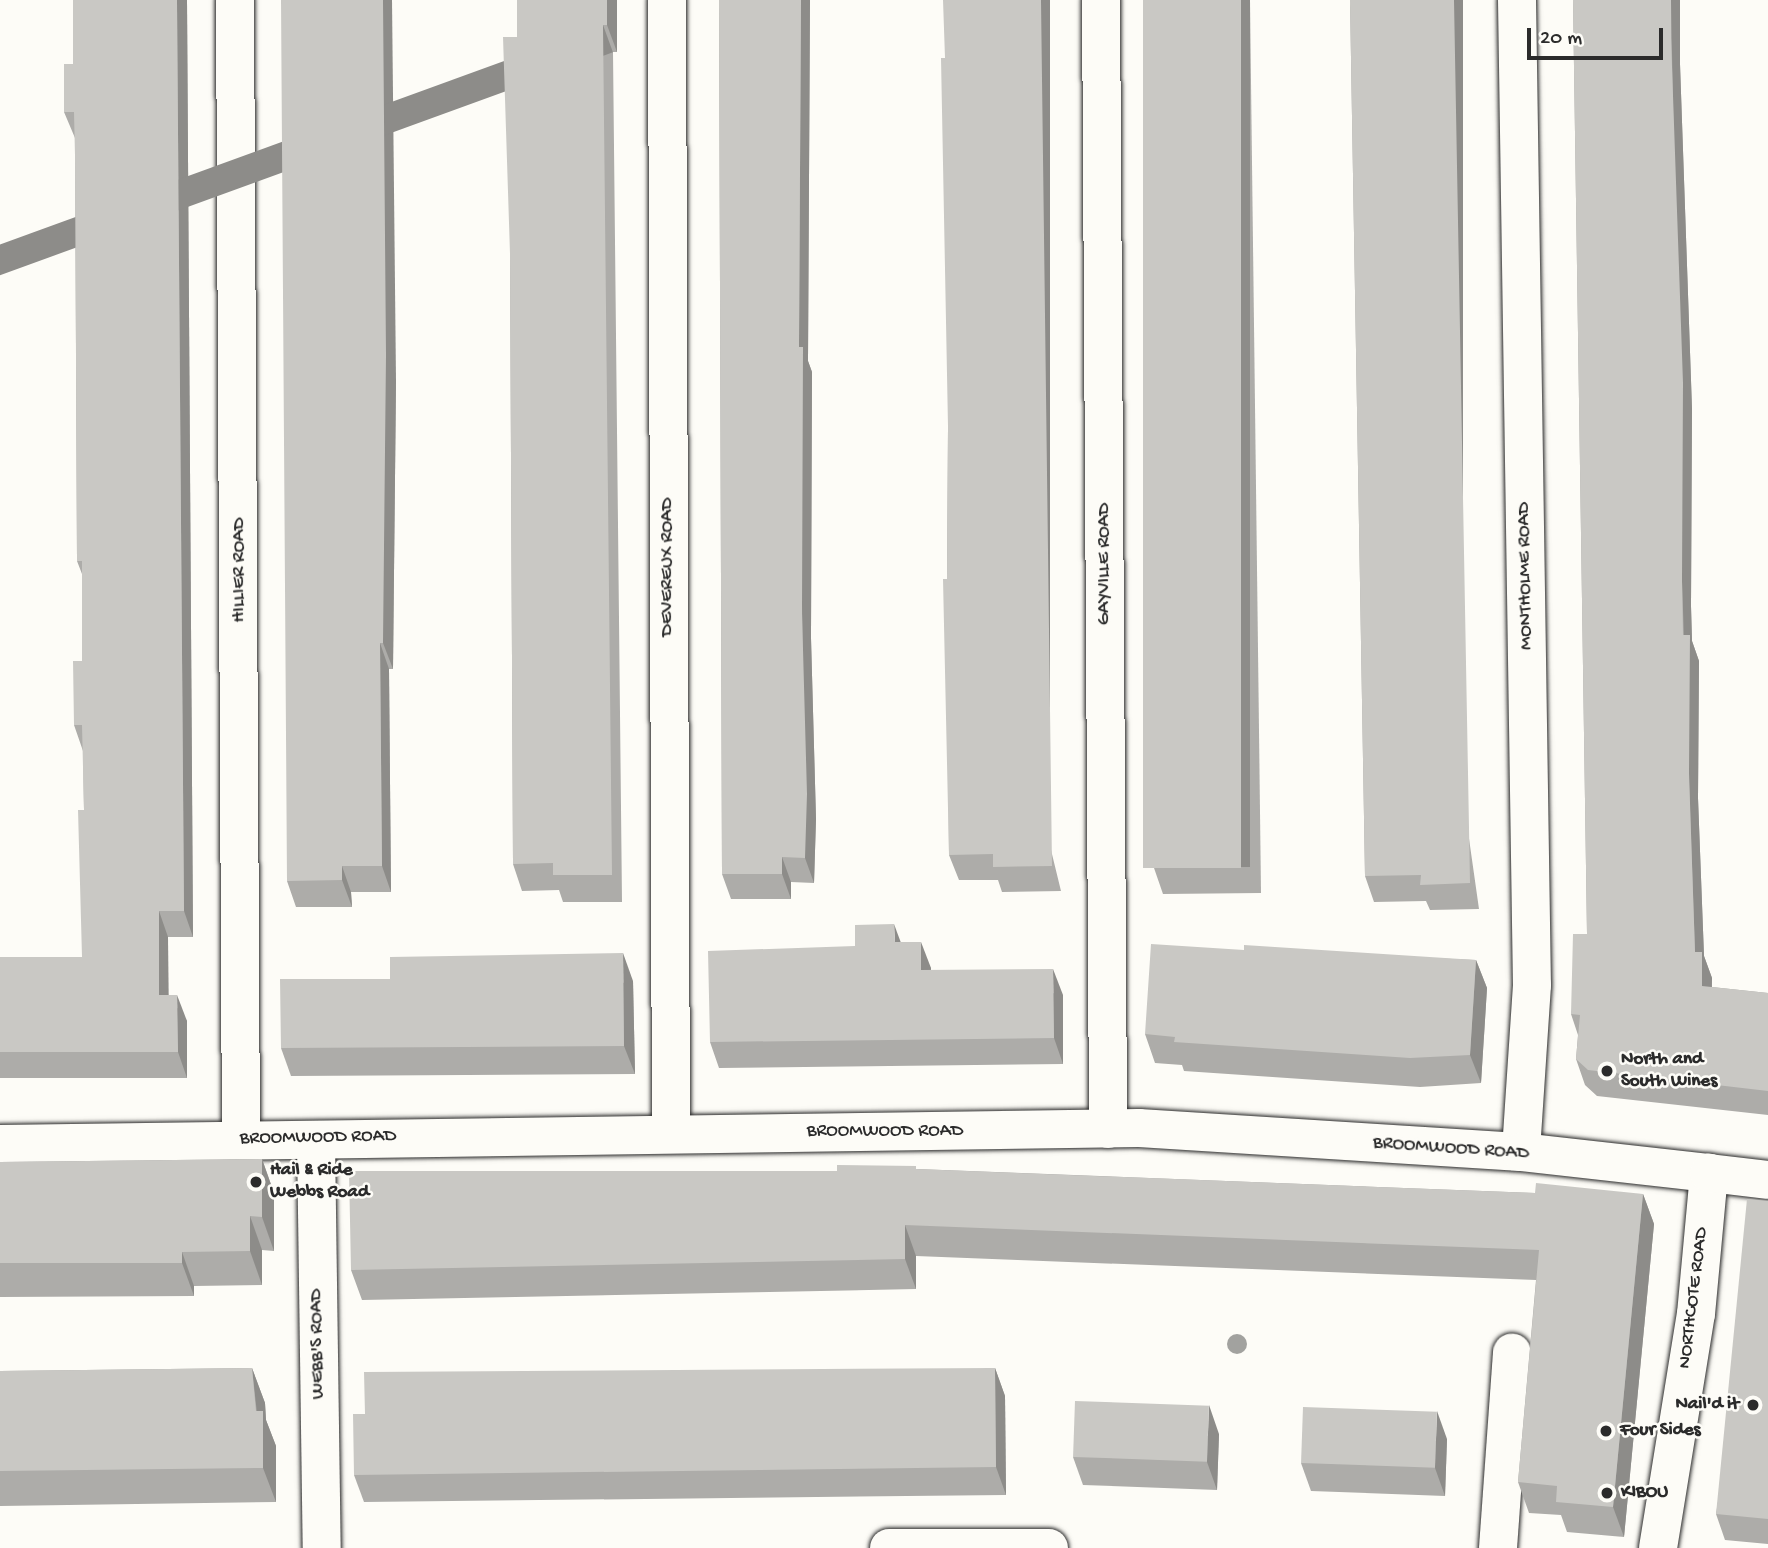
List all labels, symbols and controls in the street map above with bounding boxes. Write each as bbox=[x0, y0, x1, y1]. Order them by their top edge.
scale bar bbox=[1530, 14, 1666, 58]
text: 20 m bbox=[1540, 27, 1582, 52]
street label: DEVEREUX ROAD bbox=[657, 498, 679, 636]
street label: MONTHOLME ROAD bbox=[1513, 502, 1539, 650]
street label: GAYVILLE ROAD bbox=[1094, 503, 1116, 625]
street label: HILLIER ROAD bbox=[229, 517, 251, 623]
place label: North and South Wines bbox=[1621, 1049, 1717, 1093]
marker: North and South Wines bbox=[1599, 1063, 1615, 1079]
street label: BROOMWOOD ROAD bbox=[807, 1121, 963, 1143]
street label: BROOMWOOD ROAD bbox=[239, 1125, 397, 1151]
street label: BROOMWOOD ROAD bbox=[1372, 1132, 1530, 1166]
place label: Hail & Ride Webbs Road bbox=[270, 1160, 369, 1204]
marker: Hail & Ride Webbs Road bbox=[248, 1174, 264, 1190]
street label: NORTHCOTE ROAD bbox=[1674, 1226, 1714, 1370]
street label: WEBB'S ROAD bbox=[306, 1289, 330, 1399]
place label: Nail'd it bbox=[1675, 1394, 1739, 1416]
marker: Nail'd it bbox=[1745, 1397, 1761, 1413]
place label: Four Sides bbox=[1620, 1420, 1701, 1442]
marker: Four Sides bbox=[1598, 1423, 1614, 1439]
place label: KIBOU bbox=[1621, 1482, 1668, 1504]
marker: KIBOU bbox=[1599, 1485, 1615, 1501]

